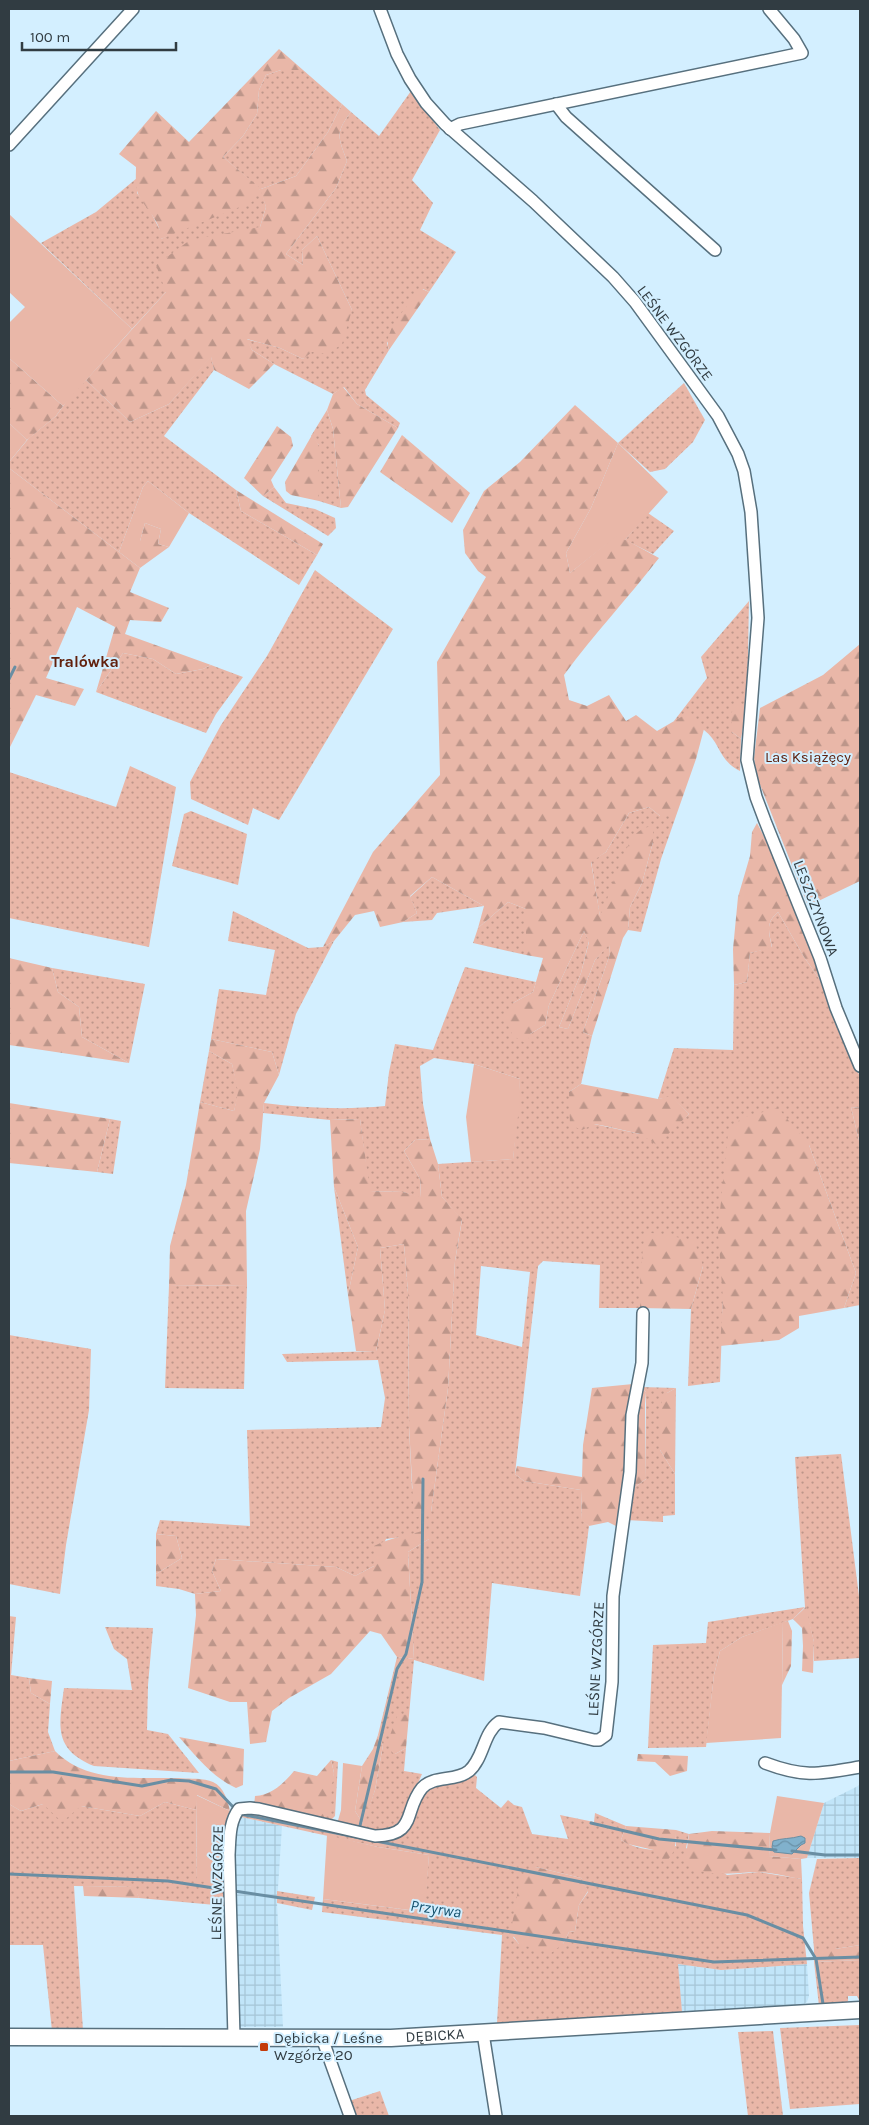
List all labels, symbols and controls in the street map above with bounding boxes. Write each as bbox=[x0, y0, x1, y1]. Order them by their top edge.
scale bar bbox=[22, 20, 176, 52]
text: 100 m bbox=[30, 28, 70, 46]
street label: LEŚNE WZGÓRZE bbox=[633, 282, 717, 384]
district label: Tralówka bbox=[51, 652, 119, 671]
park label: Las Książęcy bbox=[765, 748, 851, 766]
street label: LESZCZYNOWA bbox=[789, 858, 843, 959]
street label: LEŚNE WZGÓRZE bbox=[584, 1601, 608, 1717]
street label: LEŚNE WZGÓRZE bbox=[207, 1825, 227, 1941]
water label: Przyrwa bbox=[409, 1896, 463, 1921]
street label: DĘBICKA bbox=[405, 2025, 465, 2046]
place label: Dębicka / Leśne Wzgórze 20 bbox=[274, 2029, 382, 2064]
marker: Dębicka / Leśne Wzgórze 20 bbox=[258, 2041, 270, 2053]

